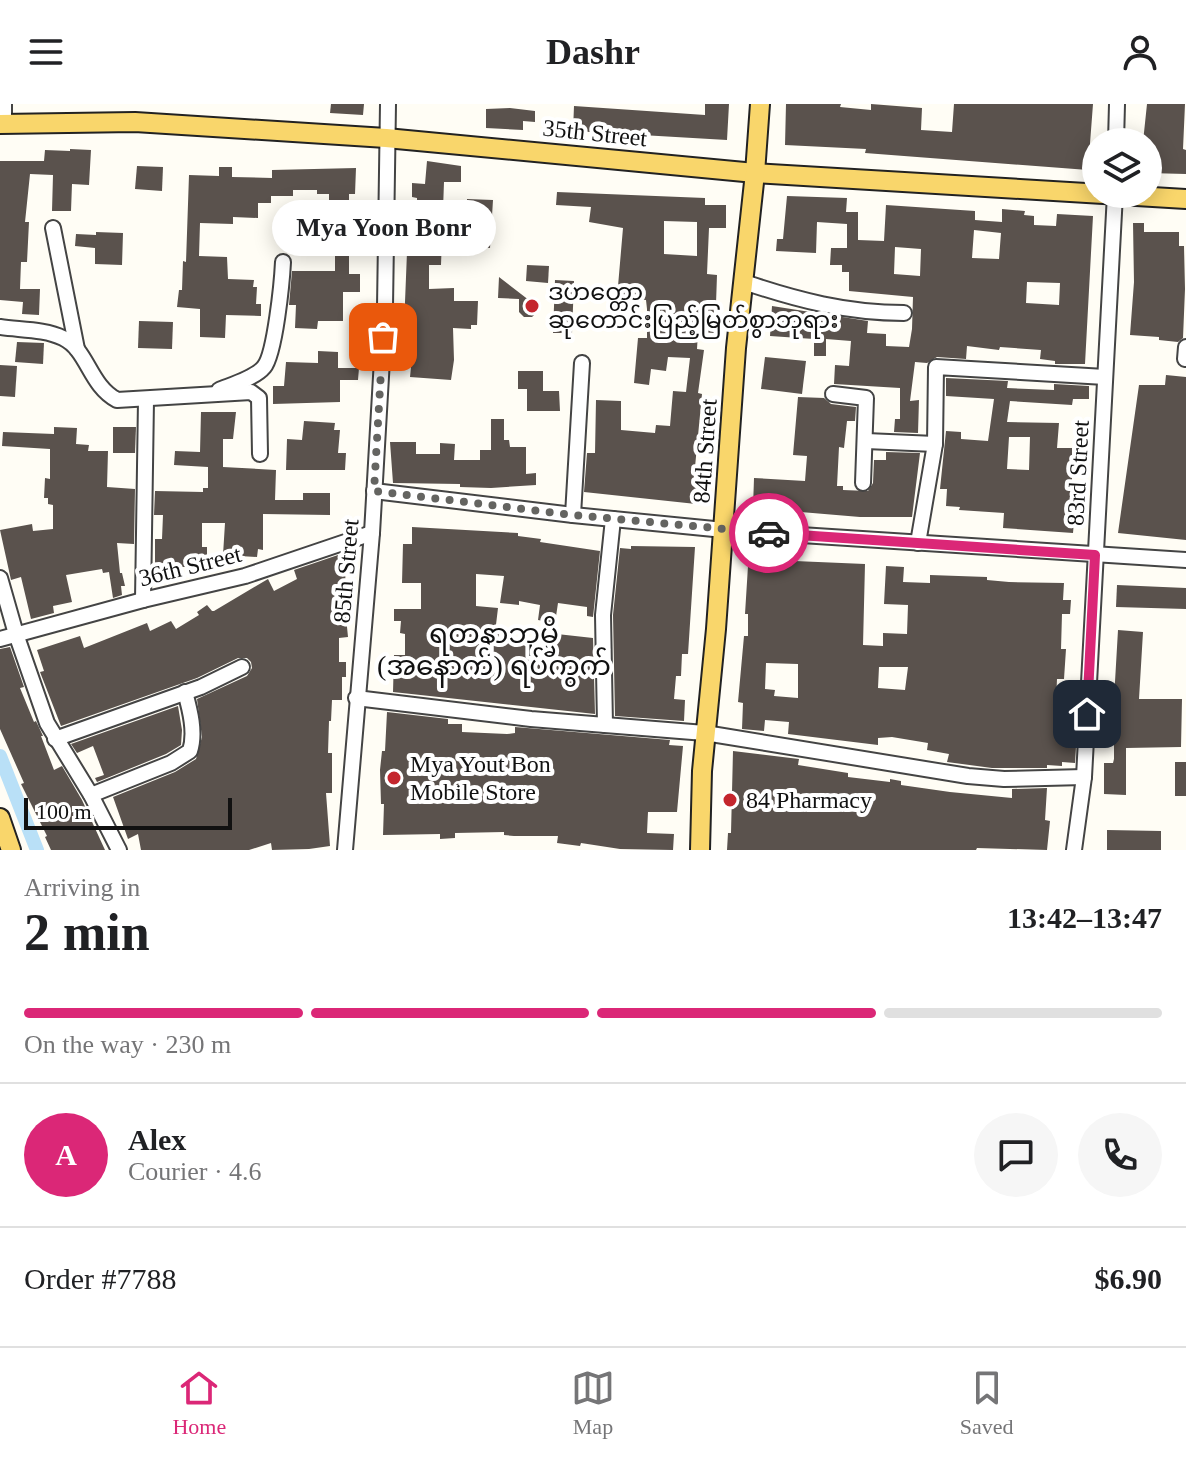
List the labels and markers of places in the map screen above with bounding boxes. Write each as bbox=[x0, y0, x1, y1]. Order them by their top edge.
callout: Mya Yoon Bonr bbox=[271, 201, 495, 257]
place label: ဒဟတ္တော ဆုတောင်းပြည့်မြတ်စွာဘုရား bbox=[548, 279, 839, 339]
marker: ဒဟတ္တော ဆုတောင်းပြည့်မြတ်စွာဘုရား bbox=[523, 297, 541, 315]
pin bbox=[349, 303, 417, 371]
pin bbox=[1053, 680, 1121, 748]
place label: Mya Yout Bon Mobile Store bbox=[410, 751, 551, 805]
marker: Mya Yout Bon Mobile Store bbox=[385, 769, 403, 787]
place label: 84 Pharmacy bbox=[746, 787, 872, 813]
marker: 84 Pharmacy bbox=[721, 791, 739, 809]

